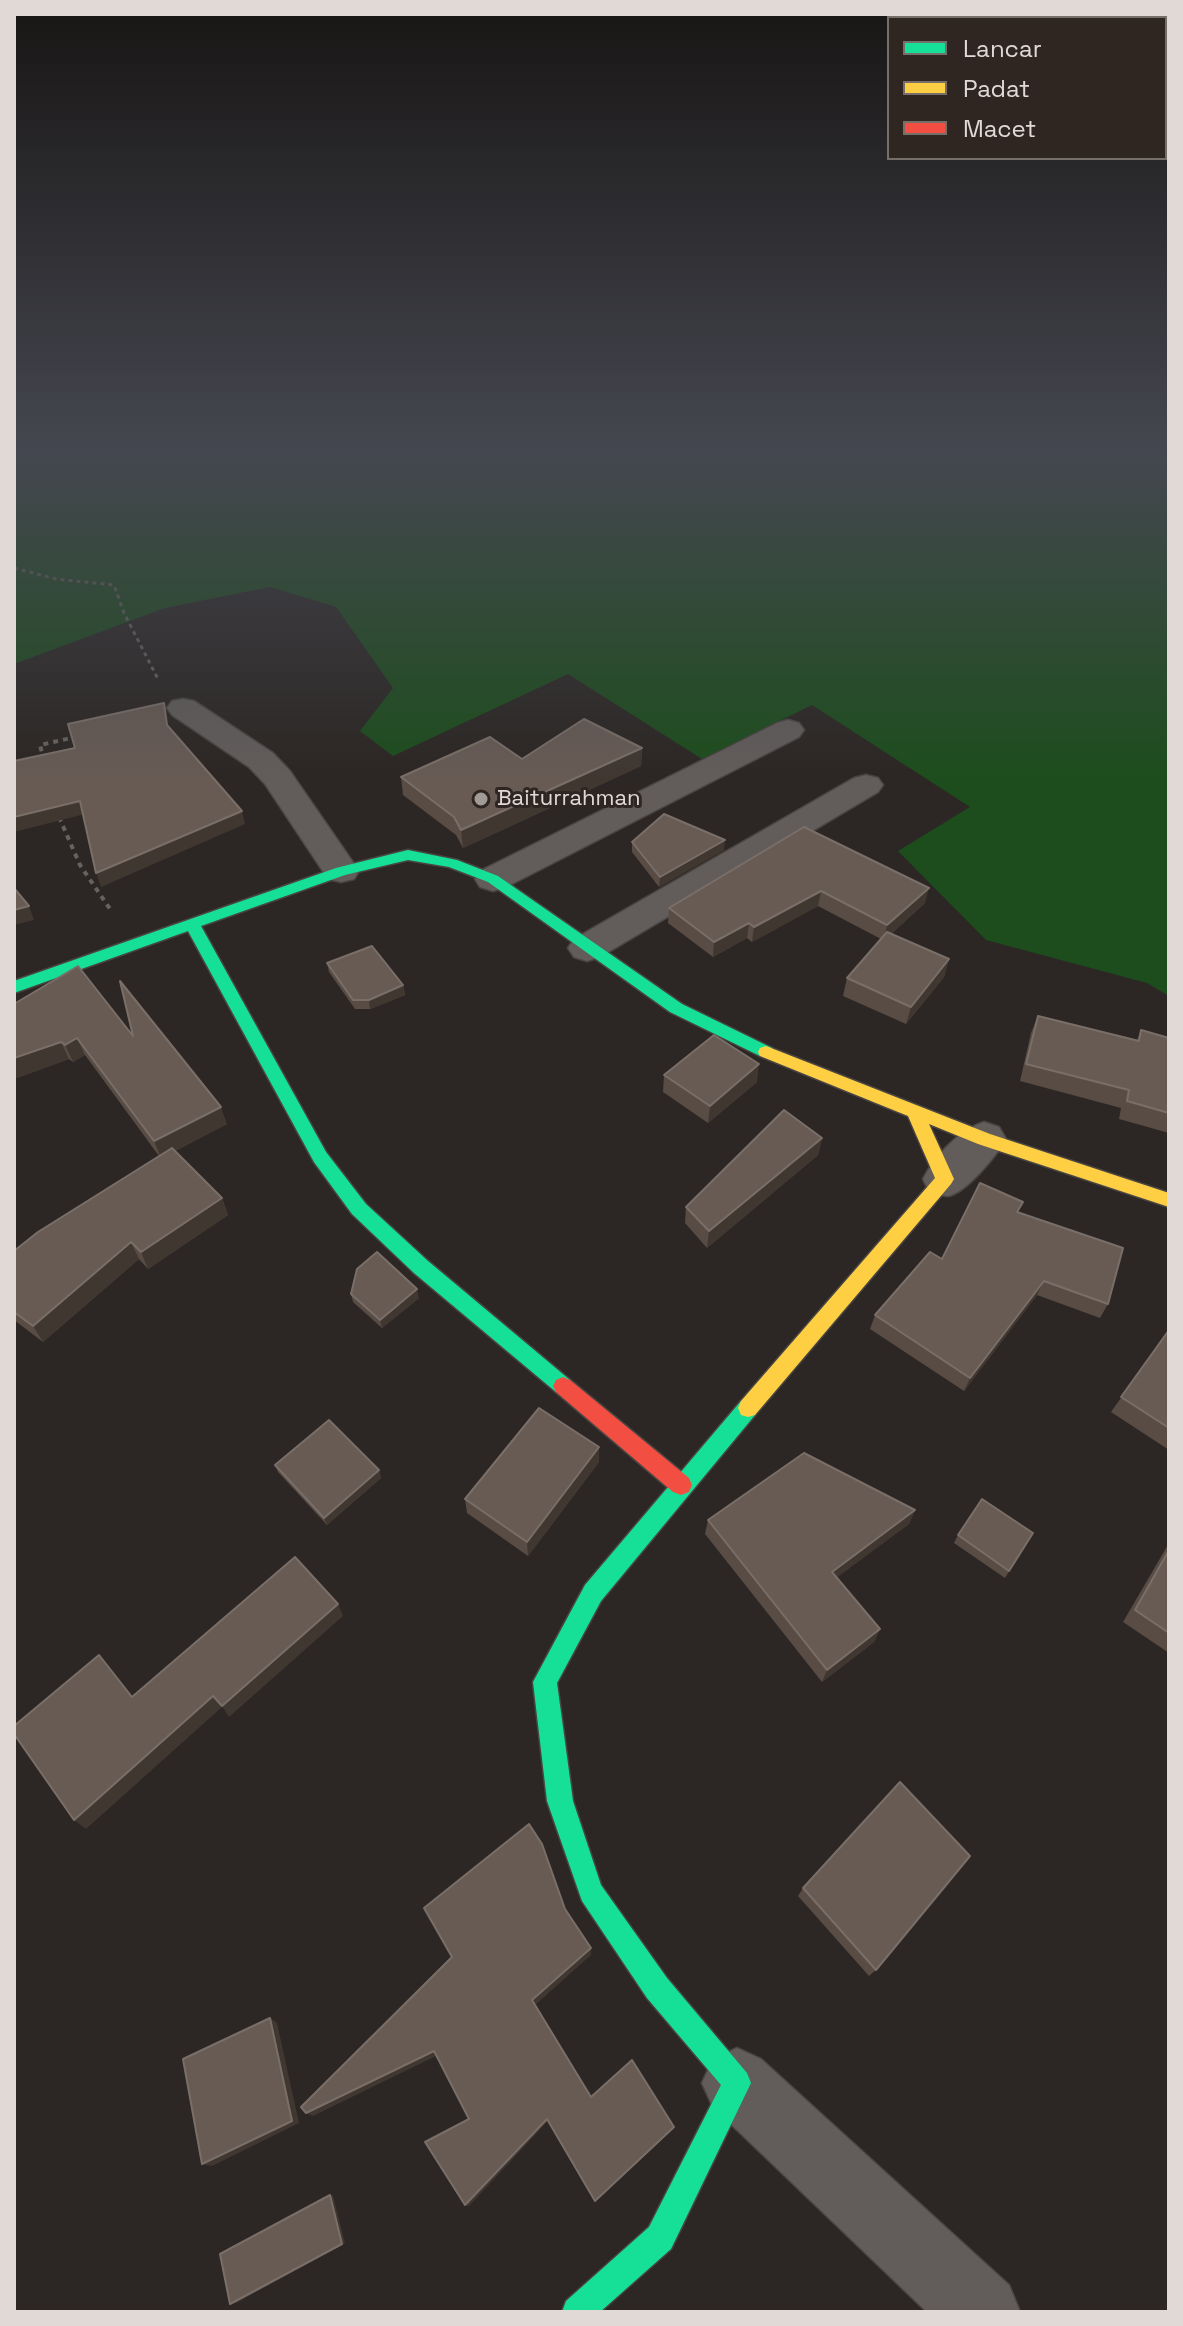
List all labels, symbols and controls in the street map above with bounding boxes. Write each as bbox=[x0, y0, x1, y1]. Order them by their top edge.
legend bbox=[887, 16, 1167, 160]
text: Lancar bbox=[963, 33, 1042, 64]
text: Padat bbox=[963, 73, 1030, 104]
text: Macet bbox=[963, 113, 1036, 144]
place label: Baiturrahman bbox=[497, 786, 641, 812]
marker: Baiturrahman bbox=[472, 790, 490, 808]

